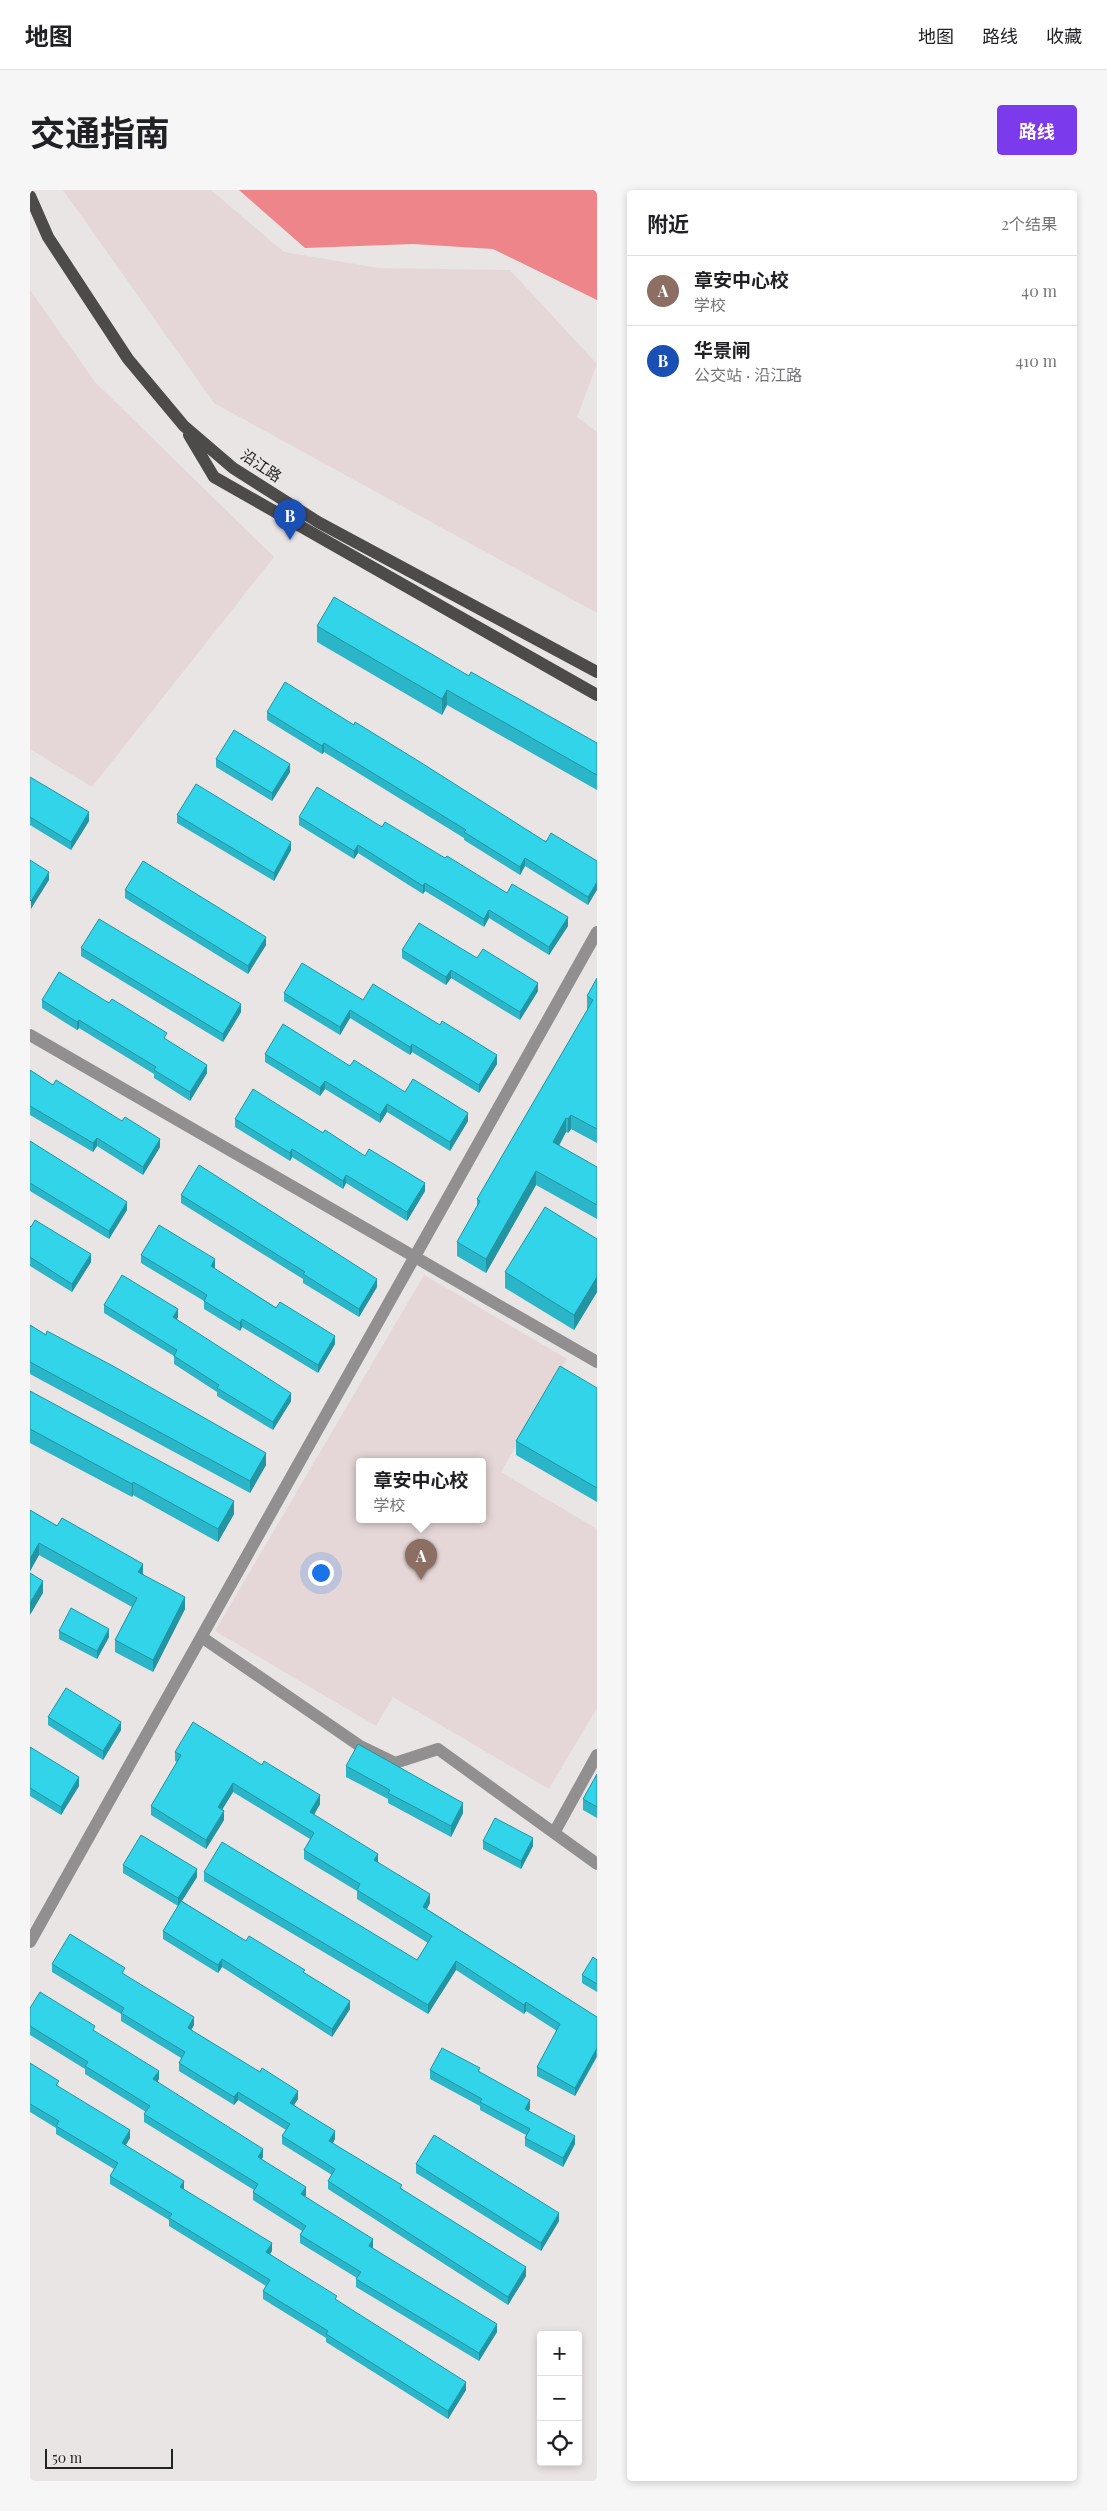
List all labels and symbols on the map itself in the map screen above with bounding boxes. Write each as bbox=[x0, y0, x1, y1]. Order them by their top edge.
street label: 沿江路 bbox=[237, 444, 286, 486]
pin: B bbox=[274, 499, 306, 540]
pin: A bbox=[405, 1539, 437, 1580]
your location bbox=[308, 1560, 334, 1586]
scale bar bbox=[45, 2446, 172, 2469]

